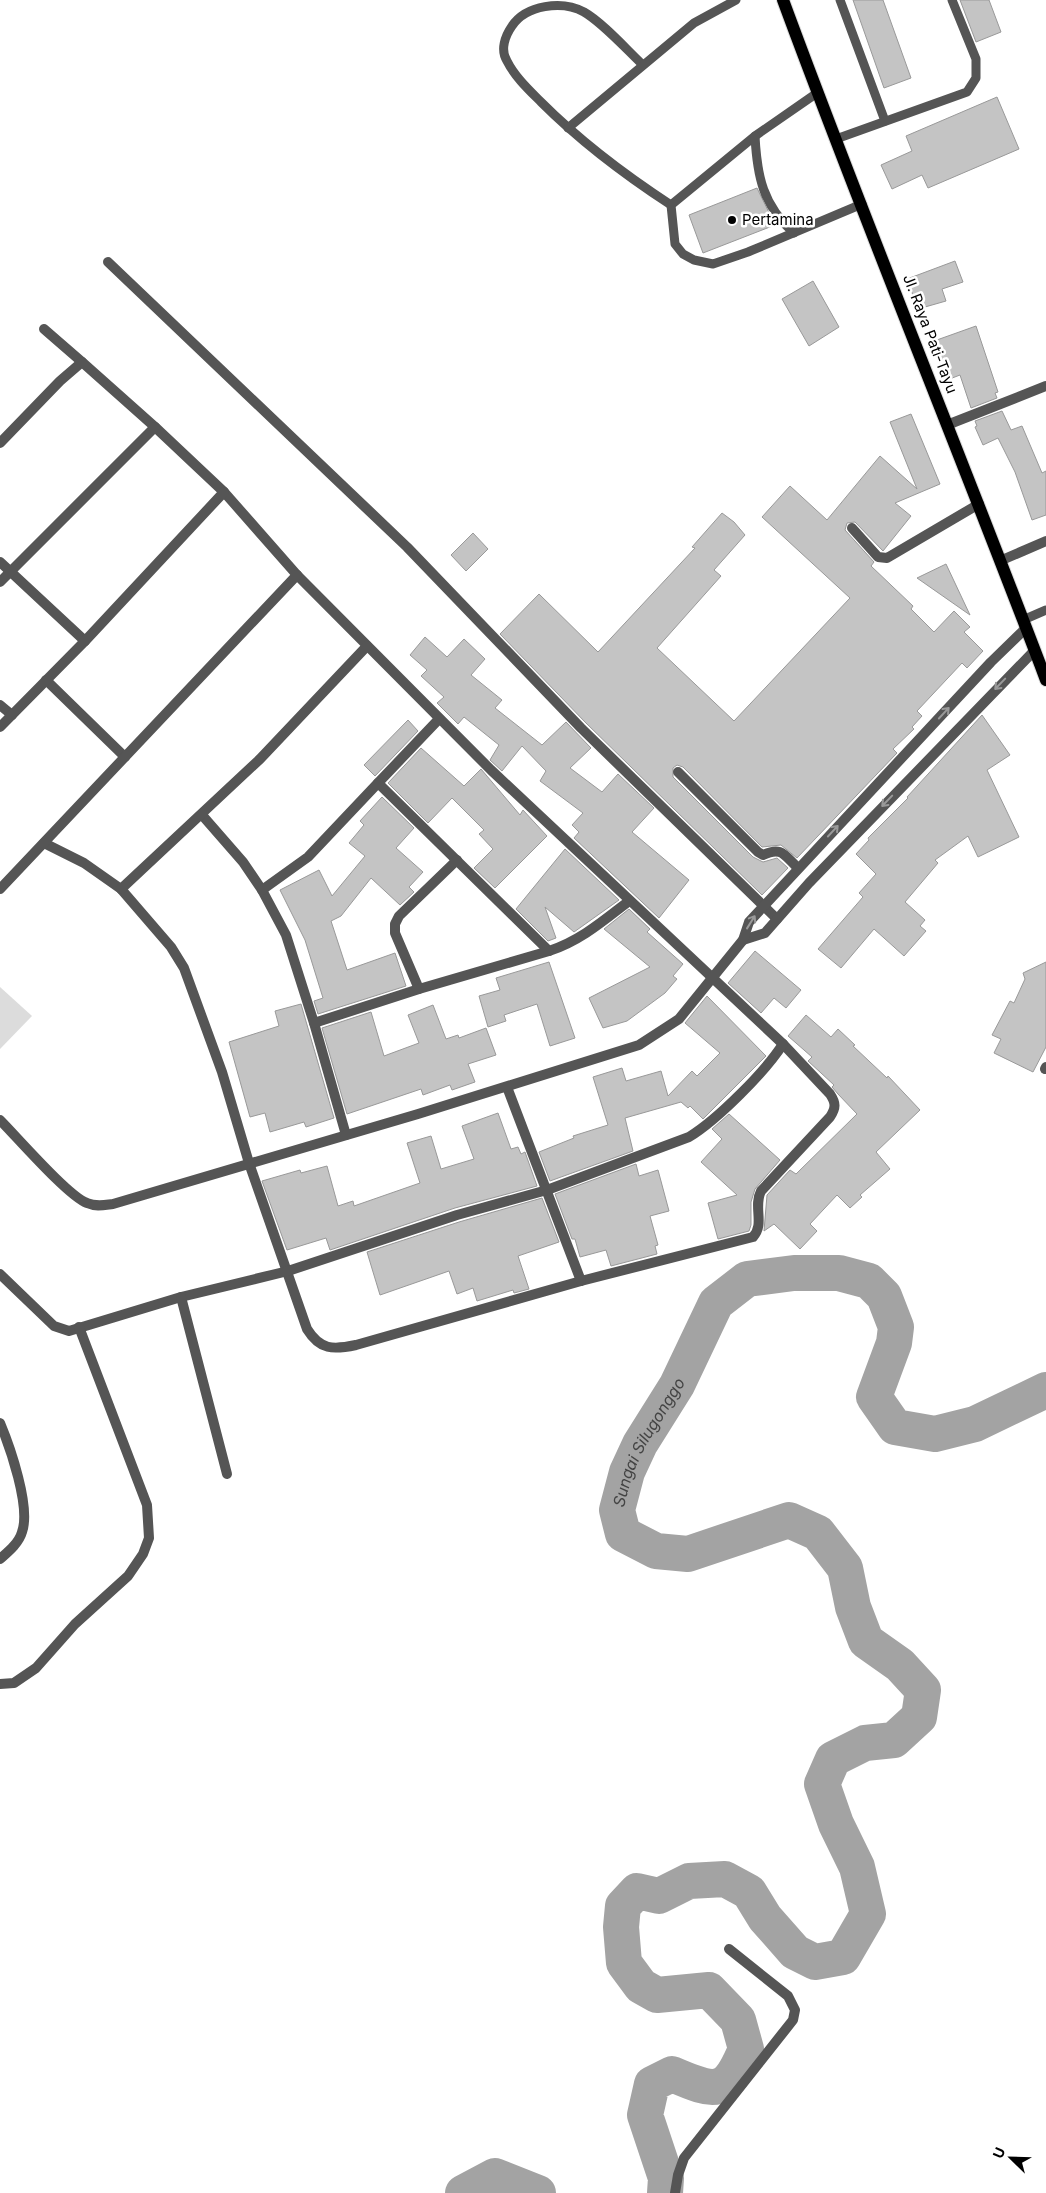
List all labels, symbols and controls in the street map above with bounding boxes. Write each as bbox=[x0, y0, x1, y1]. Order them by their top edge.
place label: Pertamina bbox=[742, 210, 814, 229]
marker: Pertamina bbox=[726, 214, 738, 226]
street label: Jl. Raya Pati-Tayu bbox=[899, 272, 962, 396]
one-way arrow bbox=[994, 678, 1006, 690]
one-way arrow bbox=[938, 706, 950, 719]
one-way arrow bbox=[881, 795, 893, 808]
one-way arrow bbox=[827, 825, 839, 837]
one-way arrow bbox=[747, 915, 757, 929]
water label: Sungai Silugonggo bbox=[608, 1375, 689, 1509]
north arrow bbox=[986, 2133, 1036, 2183]
text: U bbox=[989, 2145, 1008, 2161]

